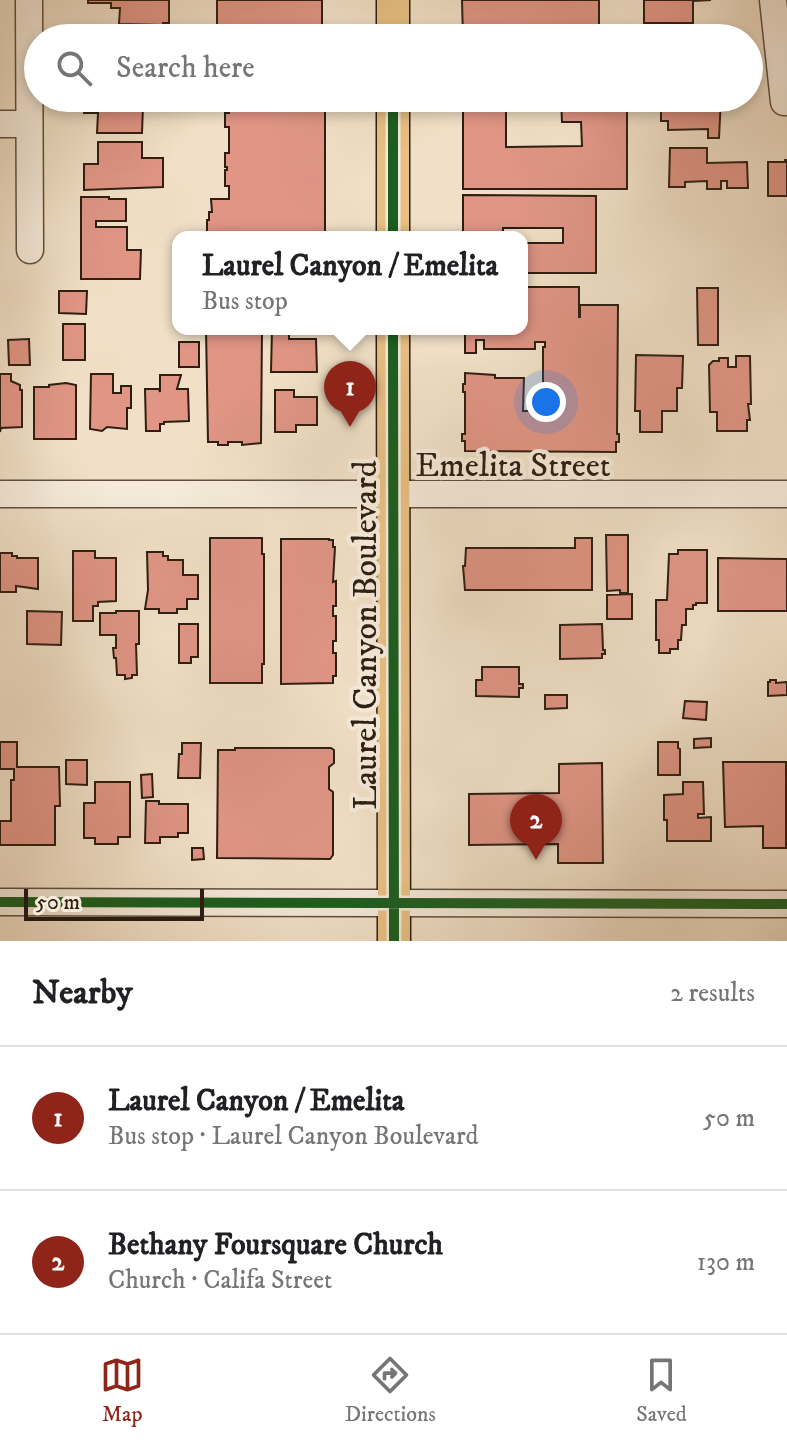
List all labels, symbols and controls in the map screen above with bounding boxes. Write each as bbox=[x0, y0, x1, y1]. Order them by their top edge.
search box bbox=[24, 24, 763, 112]
icon: search bbox=[52, 46, 96, 90]
text: Search here bbox=[116, 50, 255, 87]
popup bbox=[172, 231, 528, 335]
text: Laurel Canyon / Emelita bbox=[202, 248, 498, 285]
text: Bus stop bbox=[202, 285, 288, 318]
pin: 1 bbox=[324, 361, 376, 427]
your location bbox=[526, 382, 566, 422]
street label: Emelita Street bbox=[415, 445, 611, 487]
street label: Laurel Canyon Boulevard bbox=[345, 460, 387, 810]
pin: 2 bbox=[510, 794, 562, 860]
scale bar bbox=[24, 885, 204, 921]
text: 50 m bbox=[36, 889, 80, 916]
text: Nearby bbox=[32, 972, 133, 1014]
text: 2 results bbox=[670, 977, 755, 1010]
text: Laurel Canyon / Emelita bbox=[108, 1083, 405, 1120]
text: 1 bbox=[53, 1102, 63, 1135]
text: 50 m bbox=[703, 1102, 755, 1135]
text: Bus stop · Laurel Canyon Boulevard bbox=[108, 1120, 479, 1153]
text: Bethany Foursquare Church bbox=[108, 1227, 443, 1264]
text: 2 bbox=[52, 1246, 64, 1279]
text: 130 m bbox=[697, 1246, 755, 1279]
text: Church · Califa Street bbox=[108, 1264, 332, 1297]
tab: Map bbox=[100, 1353, 144, 1428]
tab: Directions bbox=[345, 1353, 436, 1428]
tab: Saved bbox=[636, 1353, 687, 1428]

